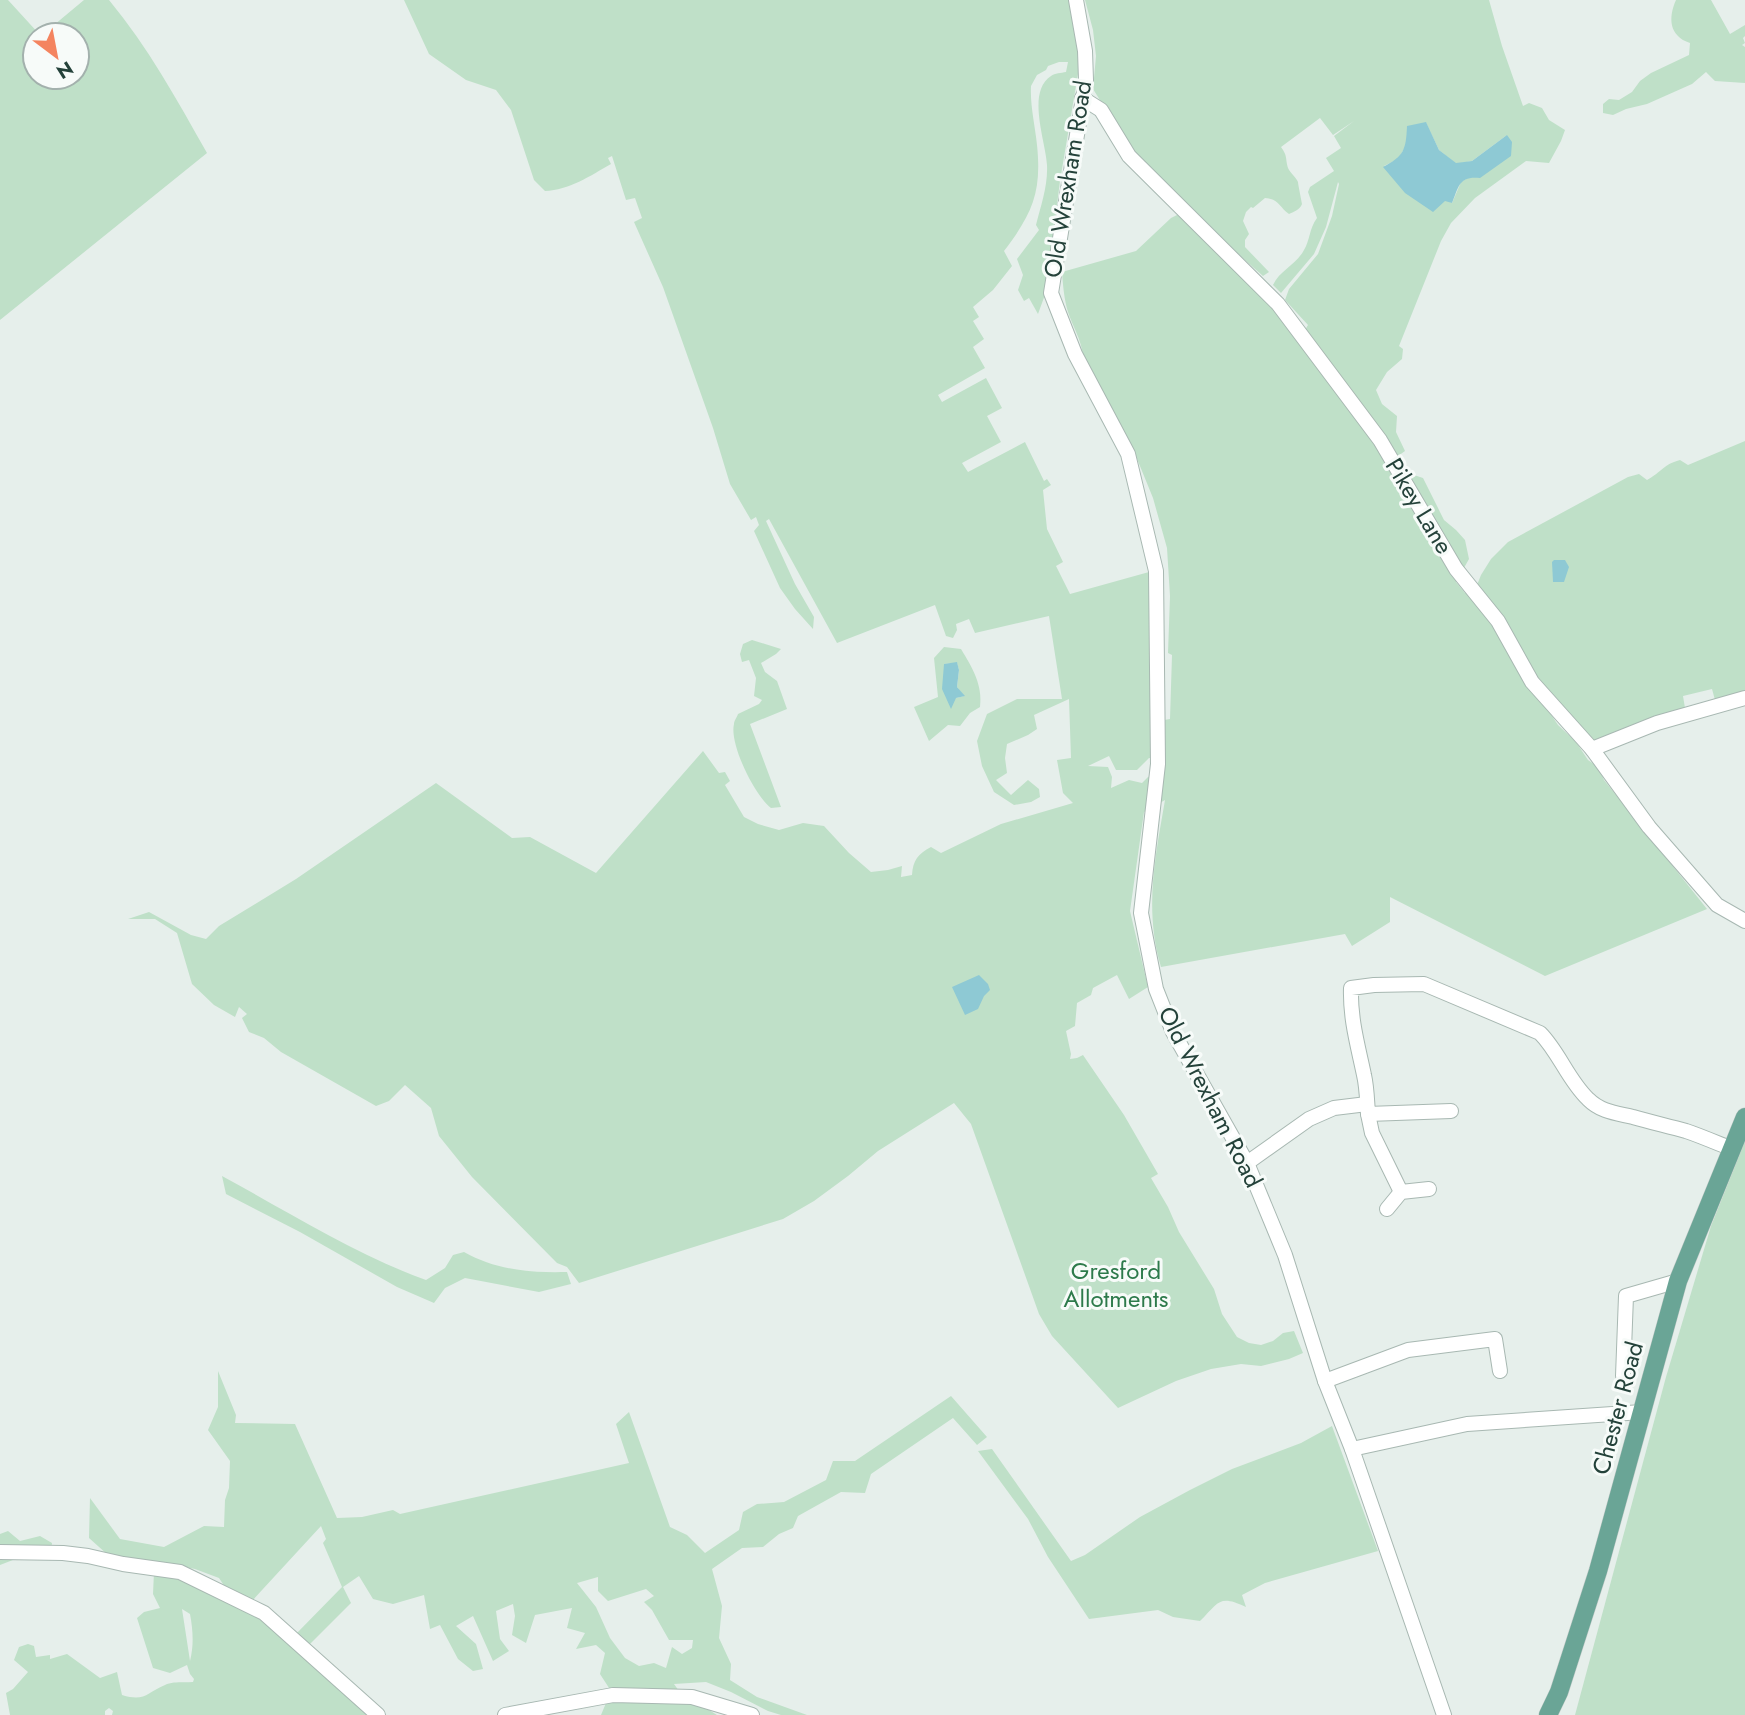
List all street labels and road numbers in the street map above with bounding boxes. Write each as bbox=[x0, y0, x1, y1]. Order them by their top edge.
street label: Old Wrexham Road bbox=[1035, 78, 1100, 280]
street label: Pikey Lane bbox=[1377, 451, 1462, 560]
street label: Old Wrexham Road bbox=[1150, 1000, 1271, 1193]
street label: Chester Road bbox=[1583, 1337, 1652, 1478]

